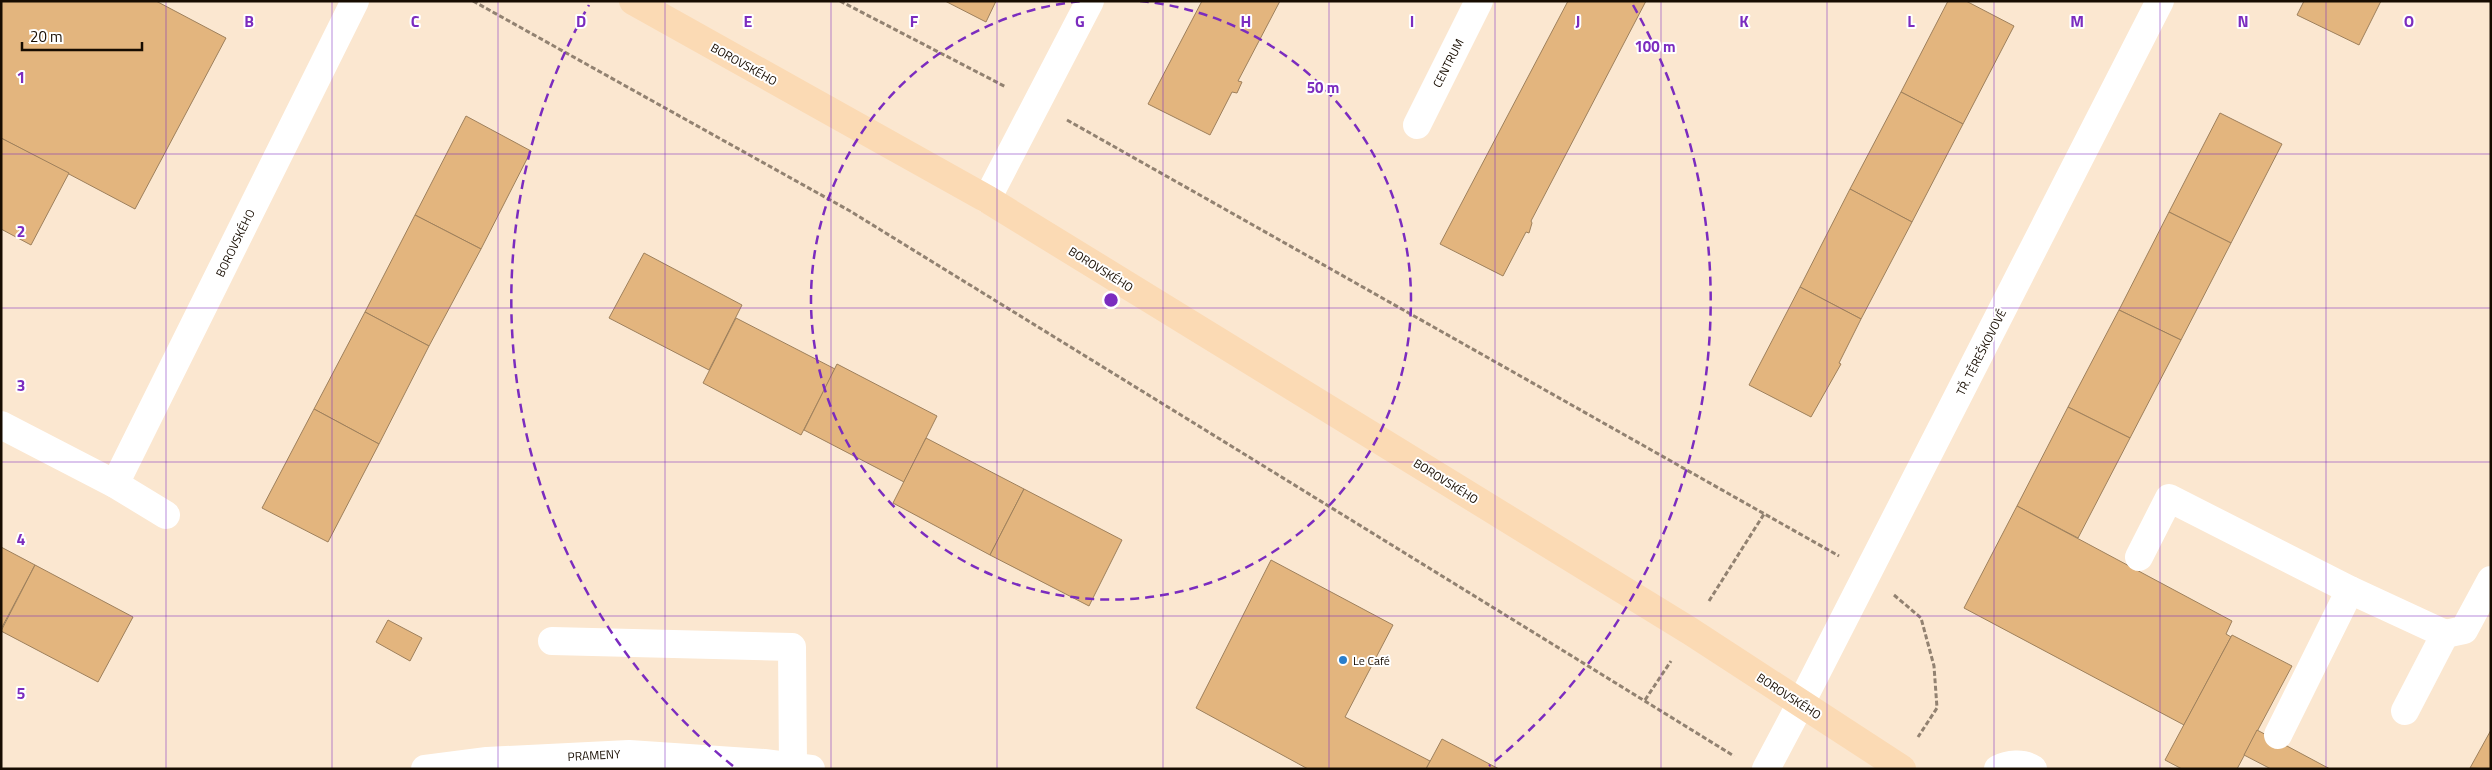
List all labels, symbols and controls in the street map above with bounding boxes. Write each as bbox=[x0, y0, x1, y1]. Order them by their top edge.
text: B bbox=[244, 9, 254, 33]
text: C bbox=[411, 9, 420, 33]
text: D bbox=[576, 9, 586, 33]
text: E bbox=[744, 9, 753, 33]
text: F bbox=[910, 9, 919, 33]
text: G bbox=[1075, 9, 1085, 33]
text: H bbox=[1241, 9, 1251, 33]
text: I bbox=[1410, 9, 1414, 33]
text: J bbox=[1576, 9, 1580, 33]
text: K bbox=[1739, 9, 1749, 33]
text: L bbox=[1907, 9, 1915, 33]
text: M bbox=[2070, 9, 2084, 33]
text: N bbox=[2237, 9, 2249, 33]
text: O bbox=[2404, 9, 2414, 33]
scale bar bbox=[22, 20, 142, 52]
text: 20 m bbox=[30, 25, 63, 48]
street label: CENTRUM bbox=[1428, 35, 1468, 91]
text: 100 m bbox=[1634, 35, 1676, 58]
street label: BOROVSKÉHO bbox=[707, 38, 781, 90]
text: 1 bbox=[17, 65, 25, 89]
text: 50 m bbox=[1307, 76, 1339, 99]
street label: BOROVSKÉHO bbox=[210, 206, 260, 280]
text: 2 bbox=[17, 219, 25, 243]
street label: BOROVSKÉHO bbox=[1065, 242, 1137, 297]
centre of rings bbox=[1102, 291, 1120, 309]
street label: TŘ. TĚREŠKOVOVÉ bbox=[1951, 305, 2011, 399]
text: 3 bbox=[17, 373, 25, 397]
street label: BOROVSKÉHO bbox=[1410, 454, 1482, 509]
text: 4 bbox=[17, 527, 26, 551]
place label: Le Café bbox=[1353, 651, 1390, 670]
marker: Le Café bbox=[1337, 654, 1349, 666]
street label: BOROVSKÉHO bbox=[1753, 668, 1825, 724]
text: 5 bbox=[17, 681, 26, 705]
street label: PRAMENY bbox=[567, 744, 621, 766]

